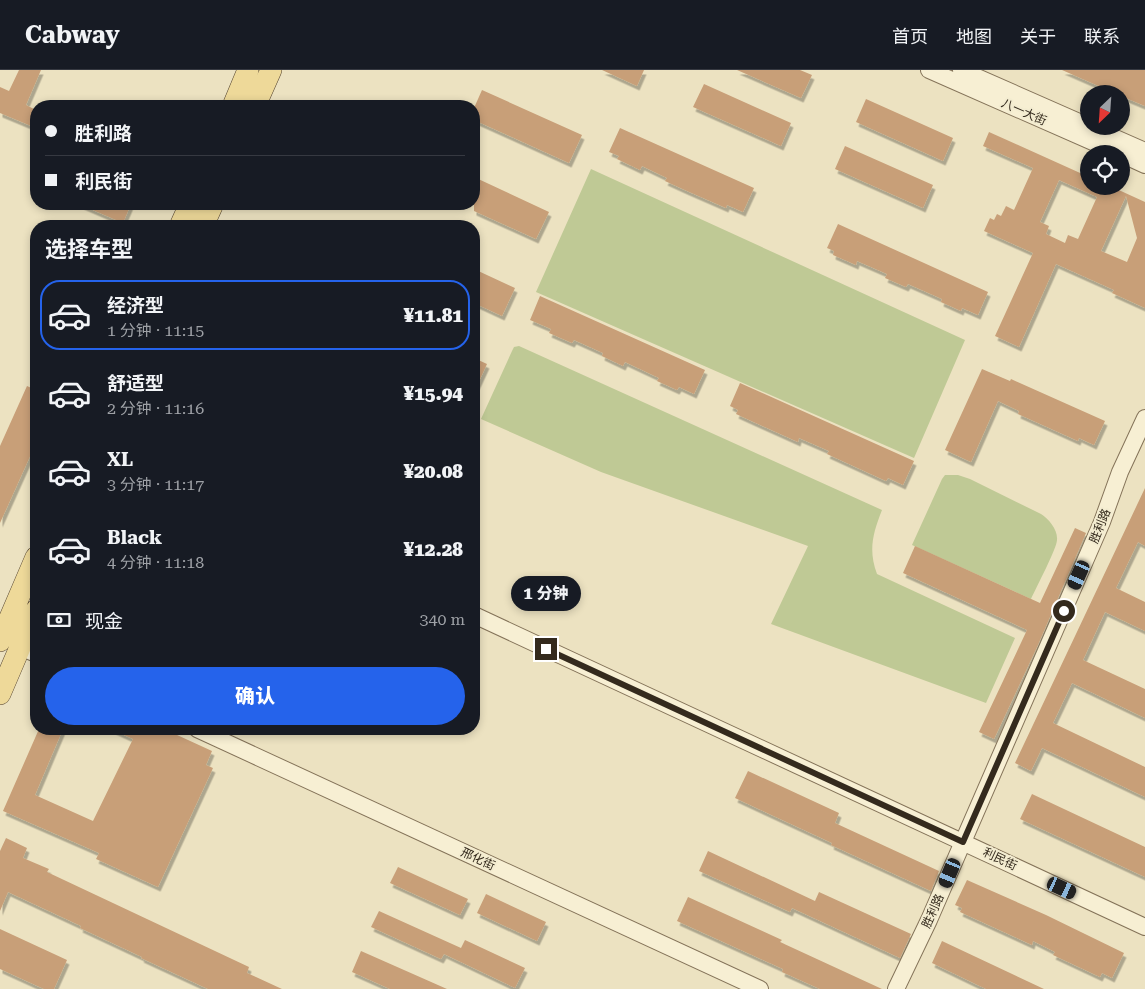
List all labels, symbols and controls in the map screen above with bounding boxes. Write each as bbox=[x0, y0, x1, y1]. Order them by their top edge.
text: Cabway bbox=[25, 21, 120, 49]
text: 首页 bbox=[892, 26, 928, 47]
text: 地图 bbox=[956, 26, 992, 47]
text: 关于 bbox=[1020, 26, 1056, 47]
text: 联系 bbox=[1084, 26, 1120, 47]
north arrow bbox=[1080, 85, 1130, 135]
map controls bbox=[1080, 85, 1130, 195]
street label: 八一大街 bbox=[999, 96, 1049, 128]
text: 胜利路 bbox=[75, 122, 132, 145]
button: locate bbox=[1080, 145, 1130, 195]
text: 利民街 bbox=[75, 170, 132, 193]
text: 选择车型 bbox=[45, 237, 133, 262]
icon: car bbox=[47, 293, 92, 338]
text: 经济型 bbox=[107, 294, 164, 317]
text: ¥11.81 bbox=[403, 304, 463, 327]
text: 1 分钟 · 11:15 bbox=[107, 321, 204, 340]
icon: car bbox=[47, 371, 92, 416]
text: 舒适型 bbox=[107, 372, 164, 395]
text: ¥15.94 bbox=[403, 382, 463, 405]
text: 2 分钟 · 11:16 bbox=[107, 399, 204, 418]
text: XL bbox=[107, 448, 133, 471]
icon: car bbox=[47, 449, 92, 494]
text: ¥20.08 bbox=[403, 460, 463, 483]
text: 3 分钟 · 11:17 bbox=[107, 475, 204, 494]
street label: 胜利路 bbox=[1087, 507, 1113, 545]
text: Black bbox=[107, 526, 162, 549]
icon: car bbox=[47, 527, 92, 572]
text: ¥12.28 bbox=[403, 538, 463, 561]
text: 4 分钟 · 11:18 bbox=[107, 553, 204, 572]
car bbox=[1066, 558, 1091, 592]
callout: 1 分钟 bbox=[511, 576, 581, 612]
text: 1 分钟 bbox=[523, 584, 569, 603]
route start bbox=[1053, 600, 1075, 622]
icon: cash bbox=[45, 606, 73, 634]
text: 现金 bbox=[85, 610, 123, 633]
text: 340 m bbox=[419, 610, 465, 629]
route end bbox=[535, 638, 557, 660]
button: 确认 bbox=[45, 667, 465, 725]
street label: 邢化街 bbox=[459, 845, 497, 873]
street label: 利民街 bbox=[981, 845, 1019, 873]
car bbox=[937, 856, 962, 890]
car bbox=[1045, 875, 1078, 901]
street label: 胜利路 bbox=[919, 892, 947, 930]

